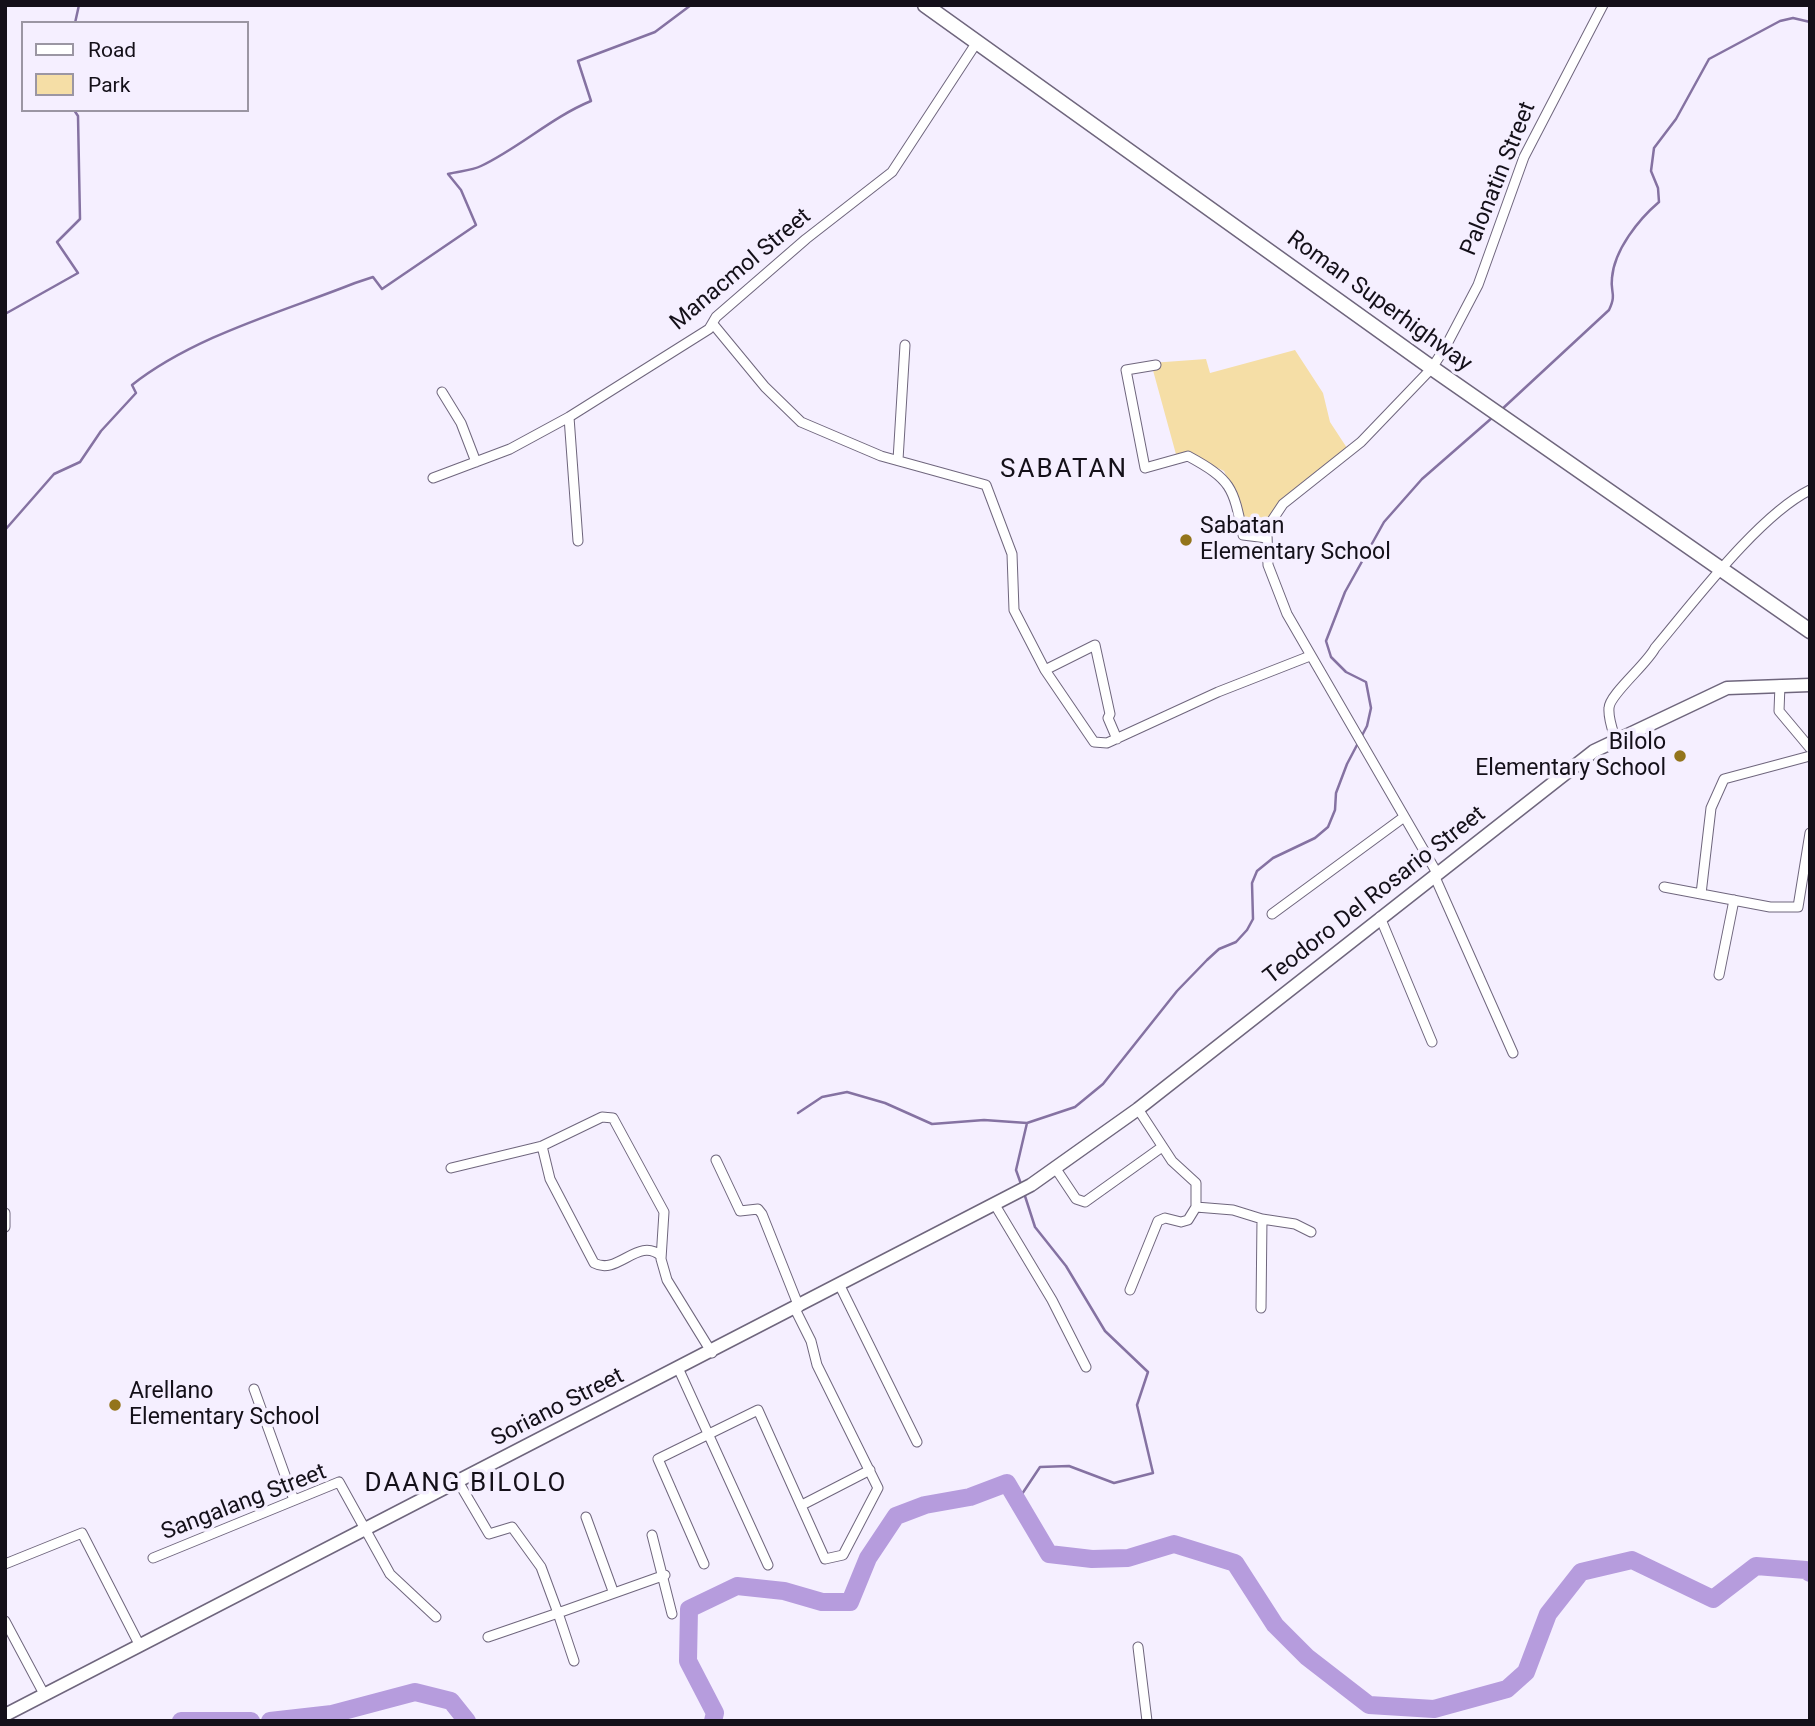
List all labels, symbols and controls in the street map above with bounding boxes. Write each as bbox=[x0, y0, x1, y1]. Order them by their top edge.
legend bbox=[21, 21, 248, 112]
text: Road bbox=[88, 38, 136, 62]
text: Park bbox=[88, 73, 130, 97]
street label: Palonatin Street bbox=[1456, 98, 1542, 260]
street label: Manacmol Street bbox=[665, 203, 817, 337]
street label: Roman Superhighway bbox=[1281, 226, 1477, 378]
district label: SABATAN bbox=[1001, 454, 1127, 486]
place label: Sabatan Elementary School bbox=[1200, 513, 1391, 567]
marker: Sabatan Elementary School bbox=[1178, 532, 1194, 548]
place label: Bilolo Elementary School bbox=[1475, 729, 1666, 783]
marker: Bilolo Elementary School bbox=[1672, 748, 1688, 764]
street label: Teodoro Del Rosario Street bbox=[1259, 801, 1491, 991]
street label: Soriano Street bbox=[487, 1363, 629, 1453]
place label: Arellano Elementary School bbox=[129, 1378, 320, 1432]
marker: Arellano Elementary School bbox=[107, 1397, 123, 1413]
street label: Sangalang Street bbox=[158, 1459, 330, 1547]
district label: DAANG BILOLO bbox=[366, 1468, 566, 1500]

